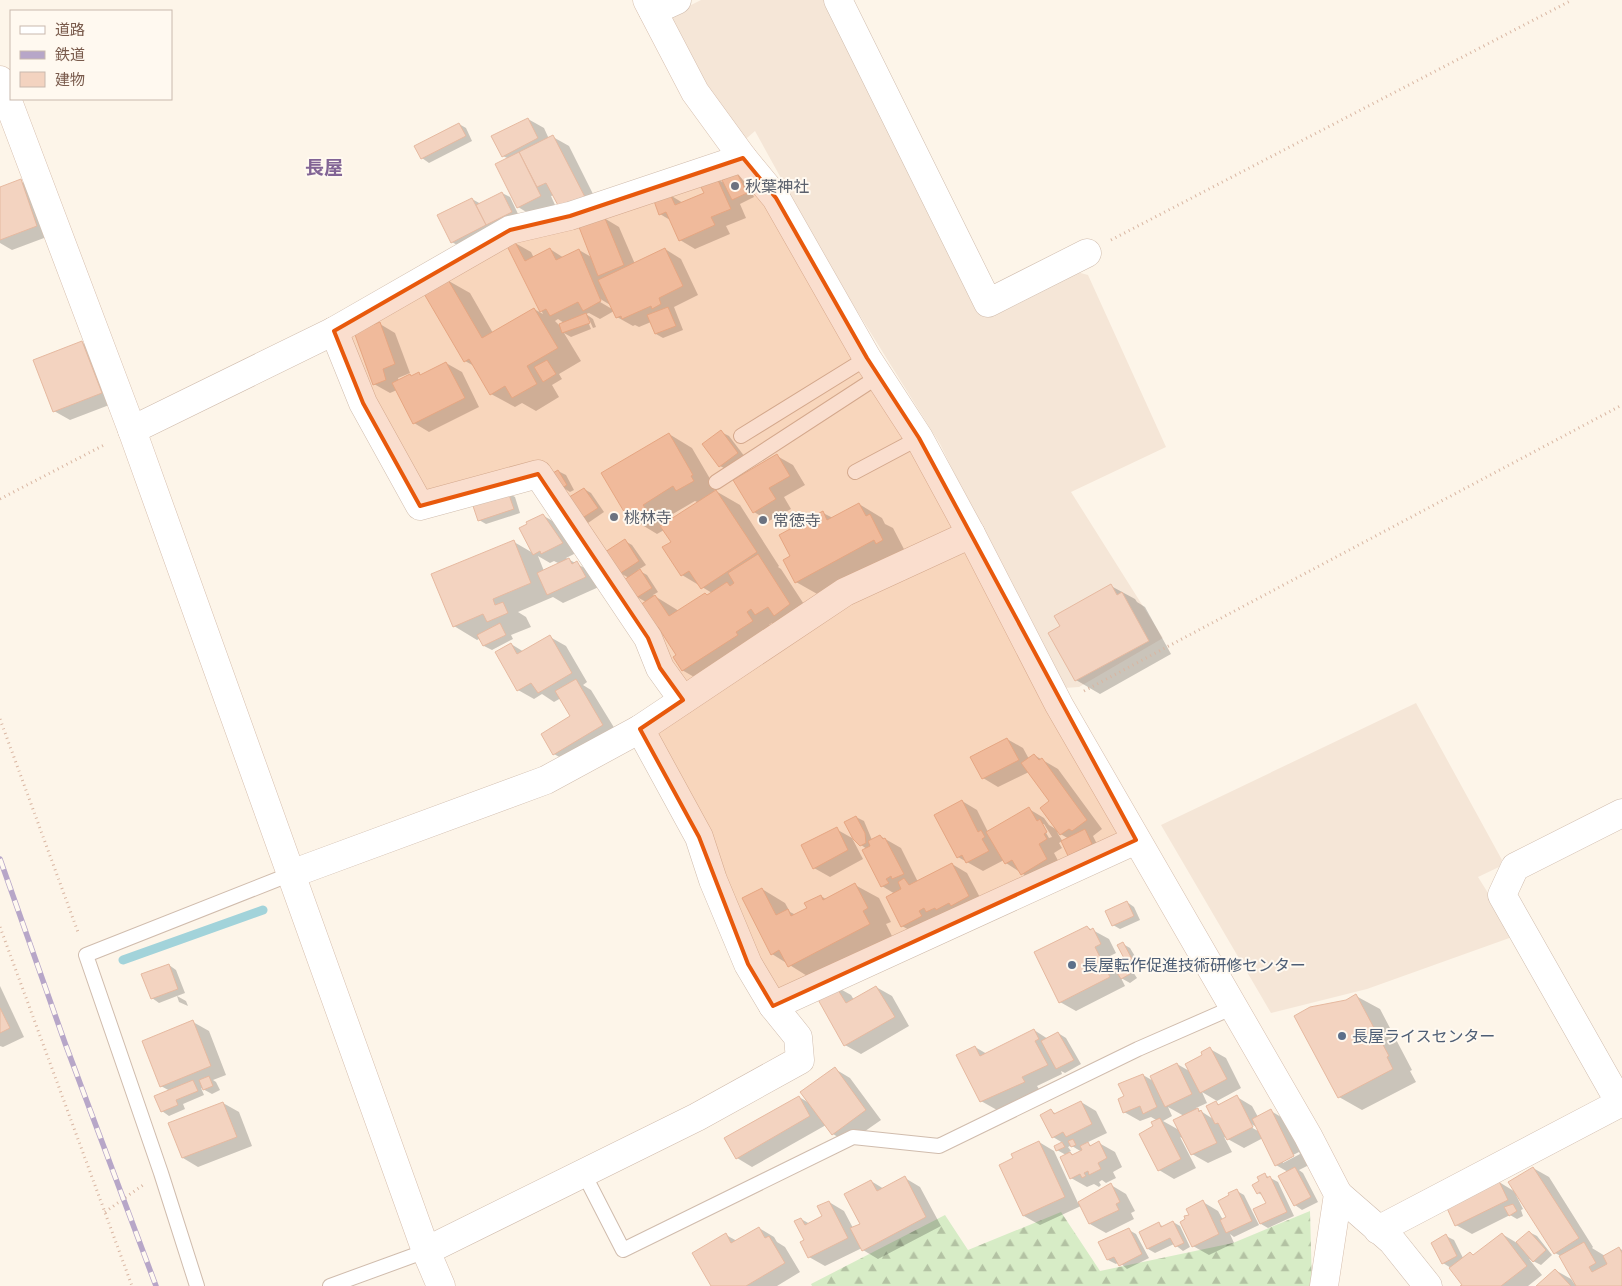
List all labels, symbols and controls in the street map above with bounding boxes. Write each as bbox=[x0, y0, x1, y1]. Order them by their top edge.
legend bbox=[10, 10, 172, 100]
text: 道路 bbox=[55, 19, 85, 39]
text: 鉄道 bbox=[55, 44, 85, 64]
text: 建物 bbox=[55, 69, 85, 89]
district label: 長屋 bbox=[305, 154, 343, 180]
place label: 秋葉神社 bbox=[745, 175, 809, 197]
marker: 秋葉神社 bbox=[729, 180, 741, 192]
place label: 桃林寺 bbox=[624, 506, 672, 528]
place label: 常徳寺 bbox=[773, 509, 821, 531]
marker: 桃林寺 bbox=[608, 511, 620, 523]
marker: 常徳寺 bbox=[757, 514, 769, 526]
place label: 長屋転作促進技術研修センター bbox=[1082, 954, 1306, 976]
marker: 長屋転作促進技術研修センター bbox=[1066, 959, 1078, 971]
place label: 長屋ライスセンター bbox=[1352, 1025, 1496, 1047]
marker: 長屋ライスセンター bbox=[1336, 1030, 1348, 1042]

